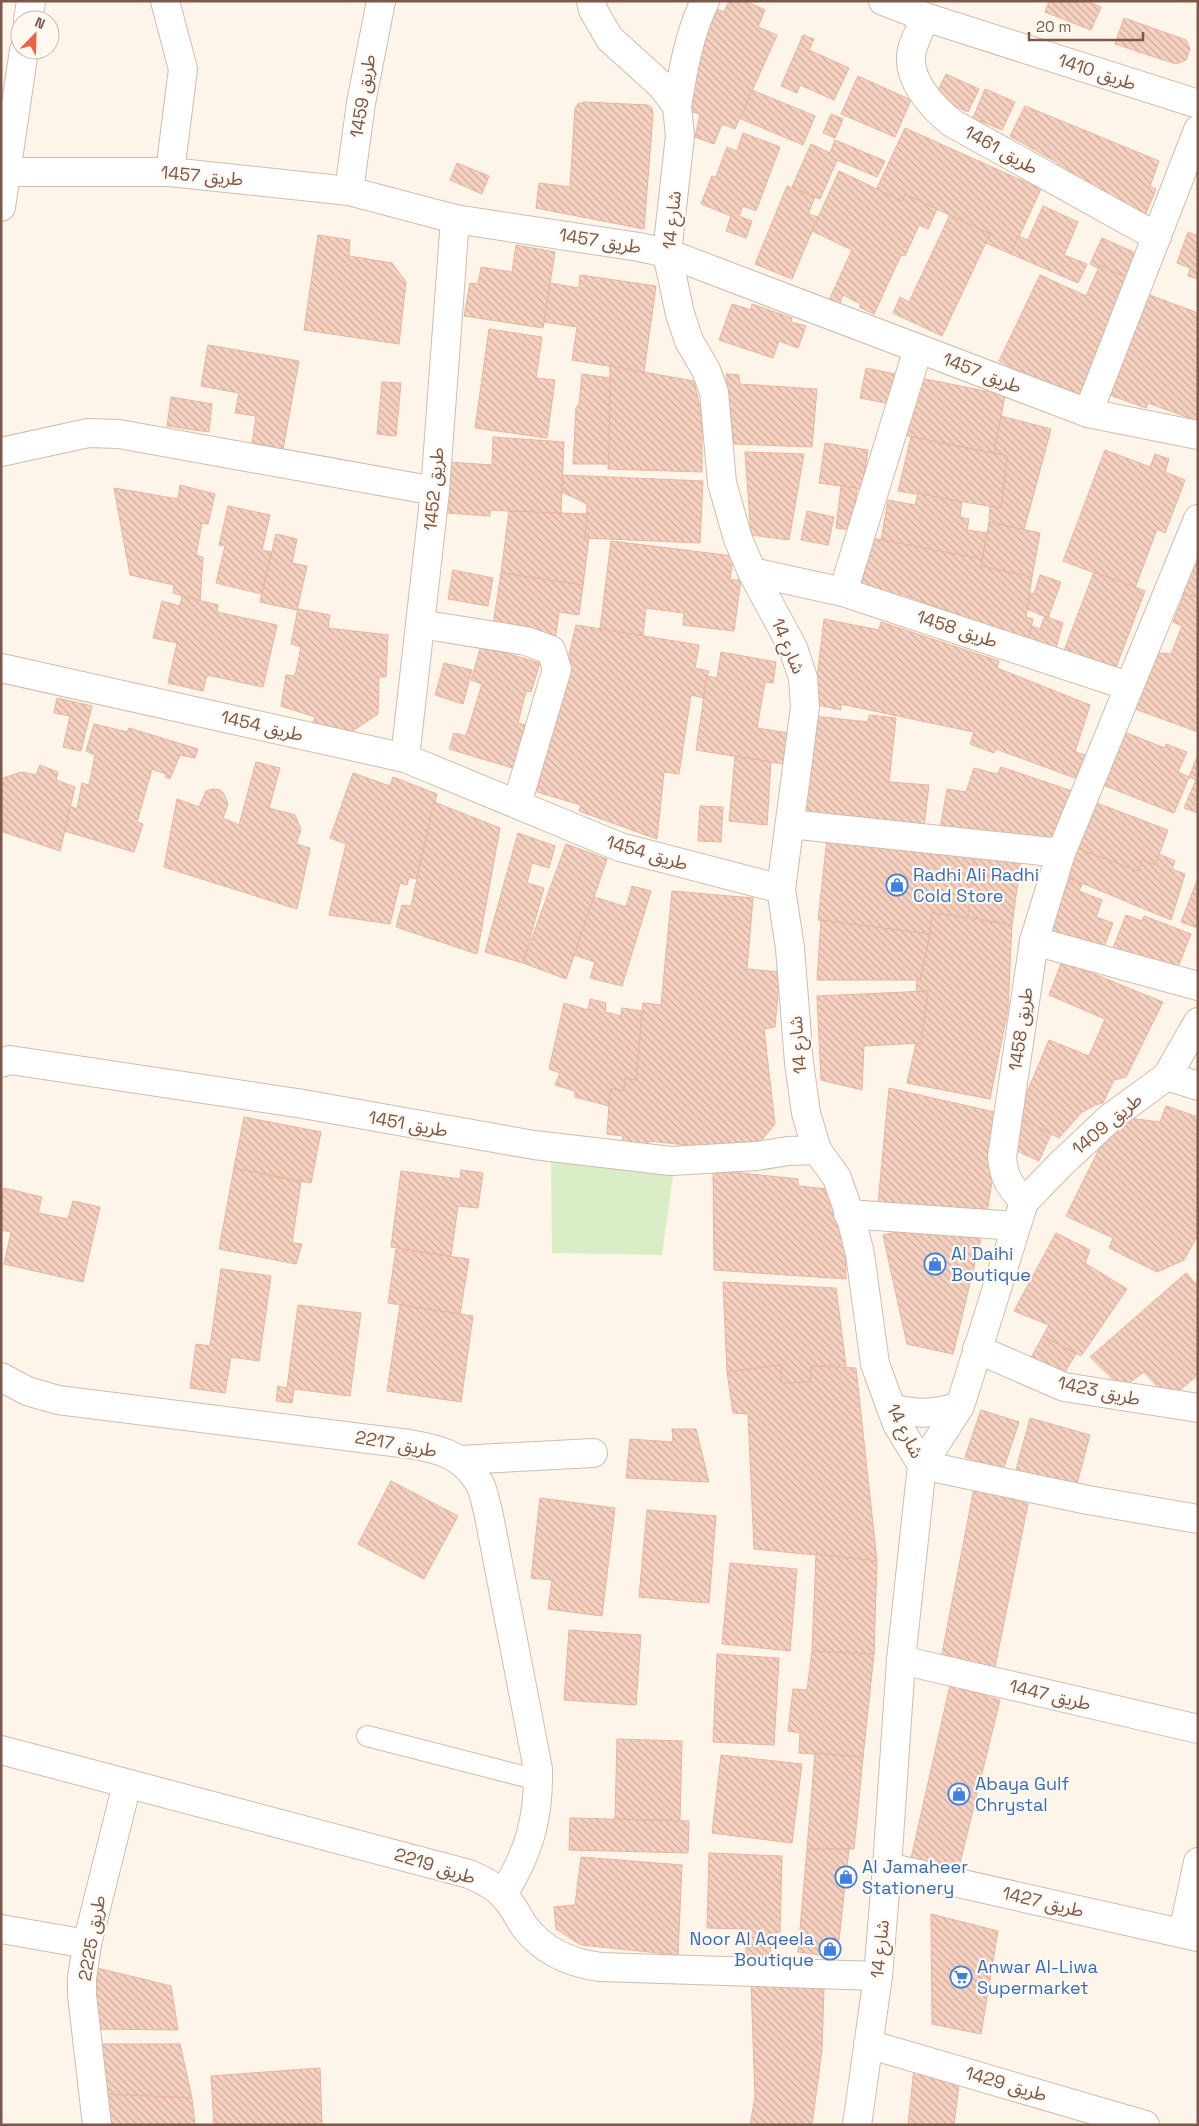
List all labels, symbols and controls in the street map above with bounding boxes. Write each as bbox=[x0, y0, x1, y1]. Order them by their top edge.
north arrow bbox=[10, 10, 60, 60]
scale bar bbox=[1029, 10, 1143, 42]
text: N bbox=[32, 13, 48, 33]
text: 20 m bbox=[1036, 17, 1071, 36]
street label: طريق 1410 bbox=[1055, 48, 1139, 95]
street label: طريق 1459 bbox=[345, 53, 380, 139]
street label: طريق 1461 bbox=[960, 120, 1042, 179]
street label: طريق 1457 bbox=[160, 160, 244, 191]
street label: شارع 14 bbox=[657, 190, 689, 251]
street label: طريق 1457 bbox=[557, 223, 643, 258]
street label: طريق 1457 bbox=[939, 347, 1025, 398]
street label: طريق 1452 bbox=[418, 446, 449, 532]
street label: طريق 1458 bbox=[914, 605, 1001, 652]
street label: شارع 14 bbox=[764, 614, 810, 678]
street label: طريق 1454 bbox=[219, 705, 306, 746]
street label: طريق 1454 bbox=[604, 830, 691, 875]
place label: Radhi Ali Radhi Cold Store bbox=[913, 863, 1039, 907]
shop icon: Radhi Ali Radhi Cold Store bbox=[885, 873, 909, 897]
street label: طريق 1458 bbox=[1003, 986, 1038, 1072]
street label: شارع 14 bbox=[783, 1015, 814, 1075]
street label: طريق 1409 bbox=[1067, 1088, 1146, 1160]
street label: طريق 1451 bbox=[367, 1105, 450, 1142]
place label: Al Daihi Boutique bbox=[951, 1242, 1031, 1286]
shop icon: Al Daihi Boutique bbox=[923, 1252, 947, 1276]
street label: طريق 1423 bbox=[1056, 1371, 1142, 1410]
street label: شارع 14 bbox=[879, 1399, 929, 1463]
street label: طريق 2217 bbox=[353, 1425, 439, 1462]
street label: طريق 1447 bbox=[1007, 1674, 1093, 1715]
place label: Abaya Gulf Chrystal bbox=[975, 1772, 1069, 1816]
shop icon: Abaya Gulf Chrystal bbox=[947, 1782, 971, 1806]
street label: طريق 2219 bbox=[392, 1842, 478, 1889]
place label: Al Jamaheer Stationery bbox=[862, 1855, 968, 1899]
shop icon: Al Jamaheer Stationery bbox=[834, 1865, 858, 1889]
street label: طريق 1427 bbox=[1000, 1881, 1086, 1922]
street label: طريق 2225 bbox=[73, 1893, 110, 1983]
street label: شارع 14 bbox=[865, 1919, 897, 1980]
place label: Noor Al Aqeela Boutique bbox=[689, 1927, 814, 1971]
shop icon: Noor Al Aqeela Boutique bbox=[818, 1937, 842, 1961]
place label: Anwar Al-Liwa Supermarket bbox=[977, 1955, 1098, 1999]
supermarket icon: Anwar Al-Liwa Supermarket bbox=[949, 1965, 973, 1989]
street label: طريق 1429 bbox=[963, 2061, 1050, 2106]

